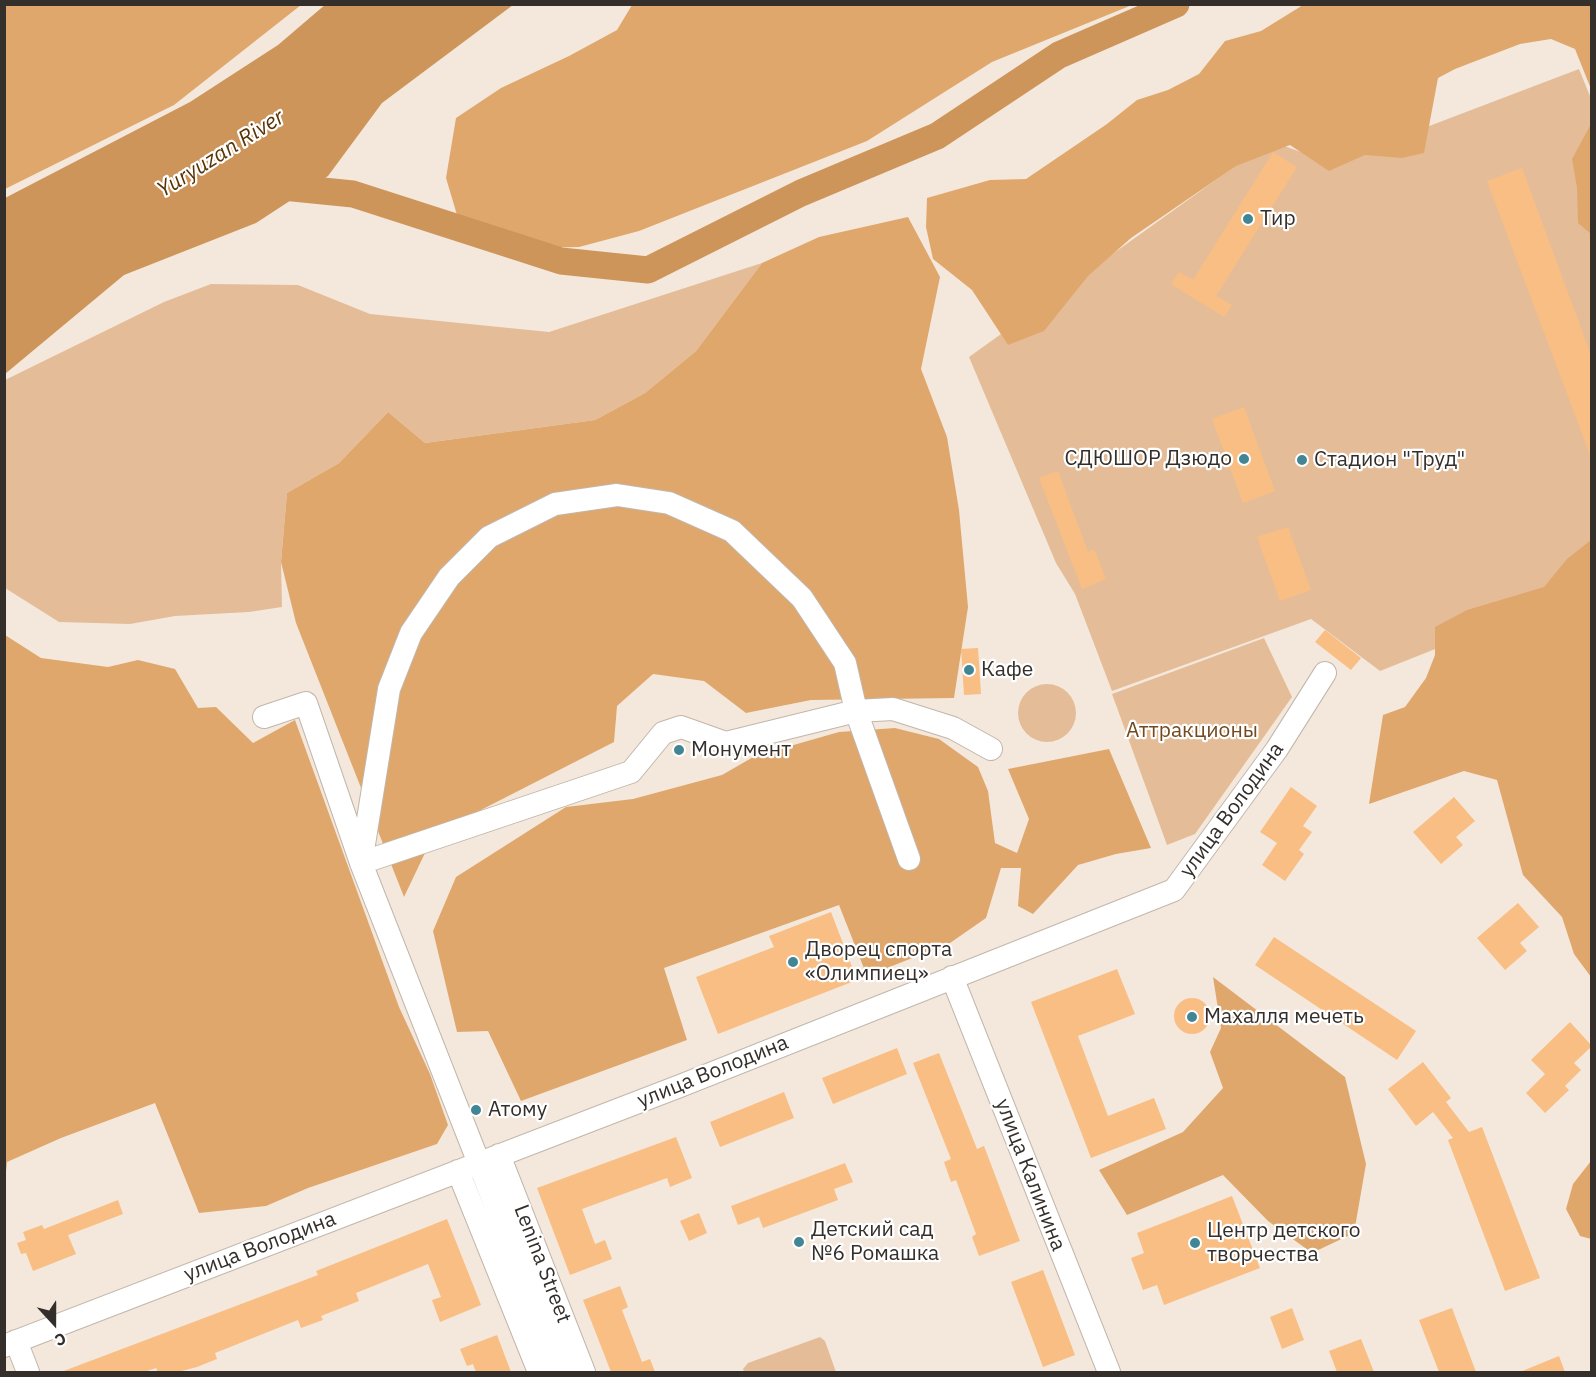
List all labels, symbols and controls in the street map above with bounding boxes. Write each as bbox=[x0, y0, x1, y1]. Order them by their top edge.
water label: Yuryuzan River bbox=[152, 104, 290, 204]
place label: Тир bbox=[1260, 206, 1296, 232]
marker: Тир bbox=[1241, 212, 1255, 226]
place label: СДЮШОР Дзюдо bbox=[1065, 446, 1232, 472]
place label: Стадион "Труд" bbox=[1314, 447, 1465, 473]
marker: СДЮШОР Дзюдо bbox=[1237, 452, 1251, 466]
marker: Стадион "Труд" bbox=[1295, 453, 1309, 467]
place label: Кафе bbox=[981, 657, 1033, 683]
marker: Кафе bbox=[962, 663, 976, 677]
park label: Аттракционы bbox=[1126, 718, 1258, 744]
place label: Монумент bbox=[691, 737, 791, 763]
street label: улица Володина bbox=[1175, 738, 1289, 882]
marker: Монумент bbox=[672, 743, 686, 757]
place label: Дворец спорта «Олимпиец» bbox=[805, 937, 952, 987]
marker: Дворец спорта «Олимпиец» bbox=[786, 955, 800, 969]
place label: Махалля мечеть bbox=[1204, 1004, 1364, 1030]
marker: Махалля мечеть bbox=[1185, 1010, 1199, 1024]
street label: улица Володина bbox=[634, 1030, 792, 1114]
street label: улица Калинина bbox=[989, 1095, 1071, 1255]
place label: Атому bbox=[488, 1097, 547, 1123]
marker: Атому bbox=[469, 1103, 483, 1117]
street label: Lenina Street bbox=[508, 1201, 576, 1327]
street label: улица Володина bbox=[181, 1206, 339, 1288]
place label: Детский сад №6 Ромашка bbox=[811, 1217, 939, 1267]
place label: Центр детского творчества bbox=[1207, 1218, 1361, 1268]
marker: Детский сад №6 Ромашка bbox=[792, 1235, 806, 1249]
marker: Центр детского творчества bbox=[1188, 1236, 1202, 1250]
north arrow bbox=[24, 1293, 84, 1353]
text: С bbox=[52, 1329, 69, 1351]

